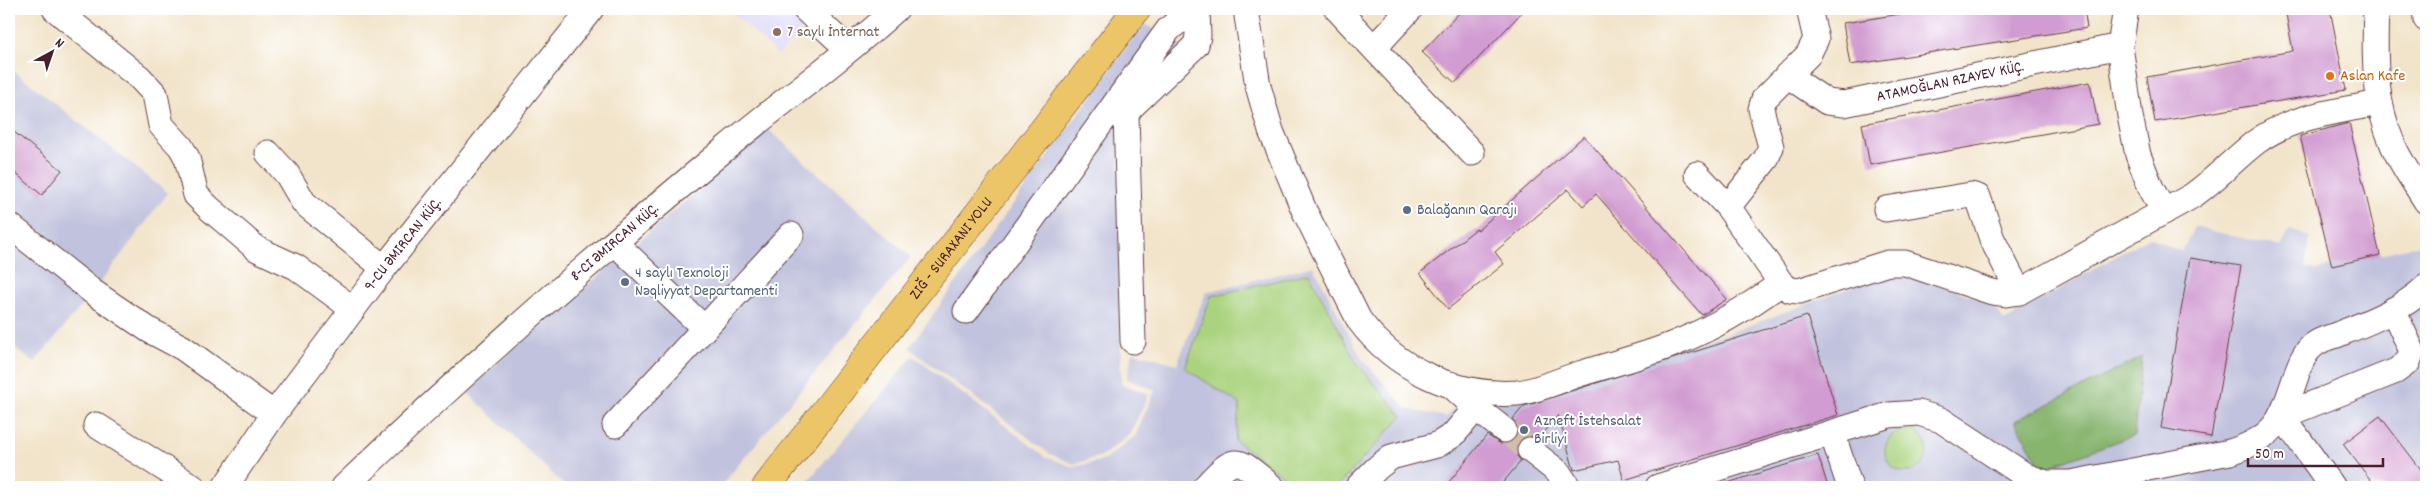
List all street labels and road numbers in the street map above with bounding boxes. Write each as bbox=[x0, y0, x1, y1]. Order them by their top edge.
street label: ATAMOĞLAN RZAYEV KÜÇ. bbox=[1874, 55, 2026, 108]
street label: ZIĞ - SURAXANI YOLU bbox=[904, 192, 998, 305]
street label: 9-CU ƏMIRCAN KÜÇ. bbox=[359, 193, 447, 296]
street label: 8-CI ƏMIRCAN KÜÇ. bbox=[565, 198, 664, 287]

